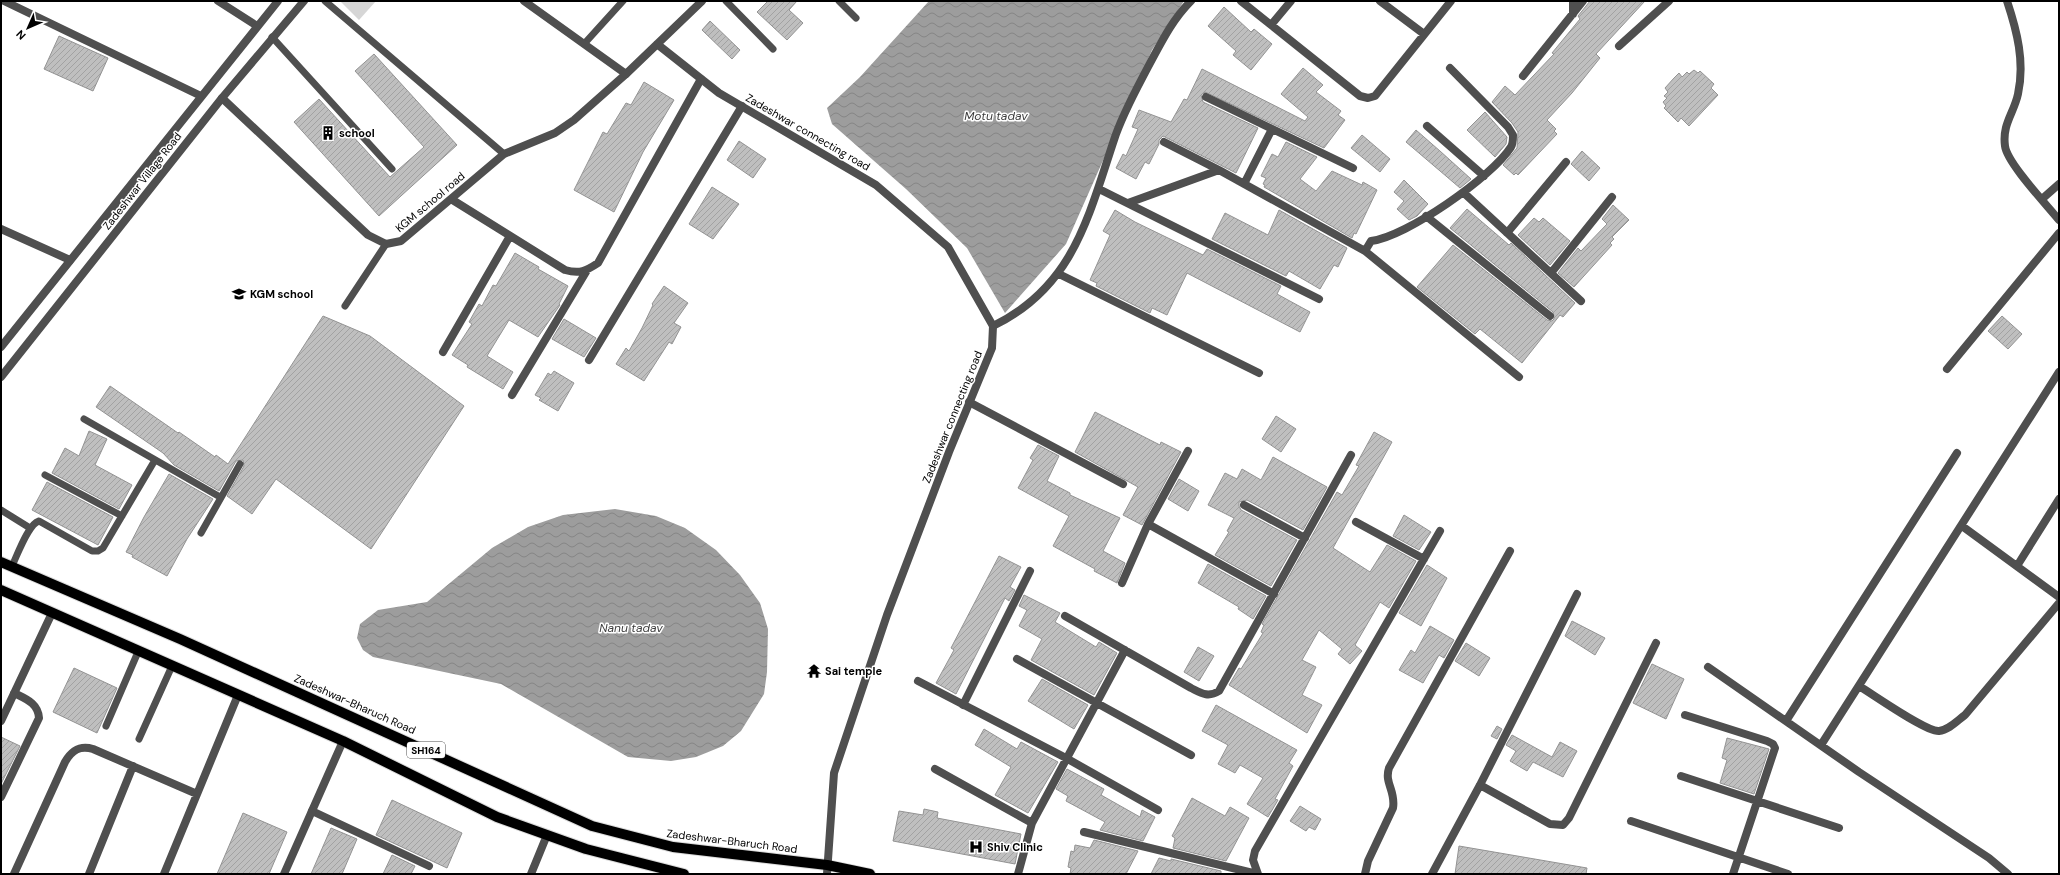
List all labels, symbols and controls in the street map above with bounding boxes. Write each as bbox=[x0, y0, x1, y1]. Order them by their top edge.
north arrow bbox=[8, 8, 48, 48]
text: N bbox=[13, 27, 29, 43]
street label: Zadeshwar connecting road bbox=[743, 91, 873, 173]
water label: Motu tadav bbox=[964, 108, 1028, 124]
building icon: school bbox=[320, 125, 336, 141]
place label: school bbox=[339, 126, 375, 140]
street label: Zadeshwar Village Road bbox=[100, 129, 184, 232]
street label: KGM school road bbox=[392, 169, 468, 235]
school or university icon: KGM school bbox=[231, 286, 247, 302]
place label: KGM school bbox=[250, 287, 313, 301]
street label: Zadeshwar connecting road bbox=[919, 349, 985, 485]
water label: Nanu tadav bbox=[599, 620, 663, 636]
temple icon: Sai temple bbox=[806, 663, 822, 679]
place label: Sai temple bbox=[825, 664, 882, 678]
street label: Zadeshwar-Bharuch Road bbox=[292, 671, 418, 737]
road number: SH164 bbox=[407, 742, 445, 758]
street label: Zadeshwar-Bharuch Road bbox=[666, 826, 798, 856]
hospital icon: Shiv Clinic bbox=[968, 839, 984, 855]
place label: Shiv Clinic bbox=[987, 840, 1043, 854]

